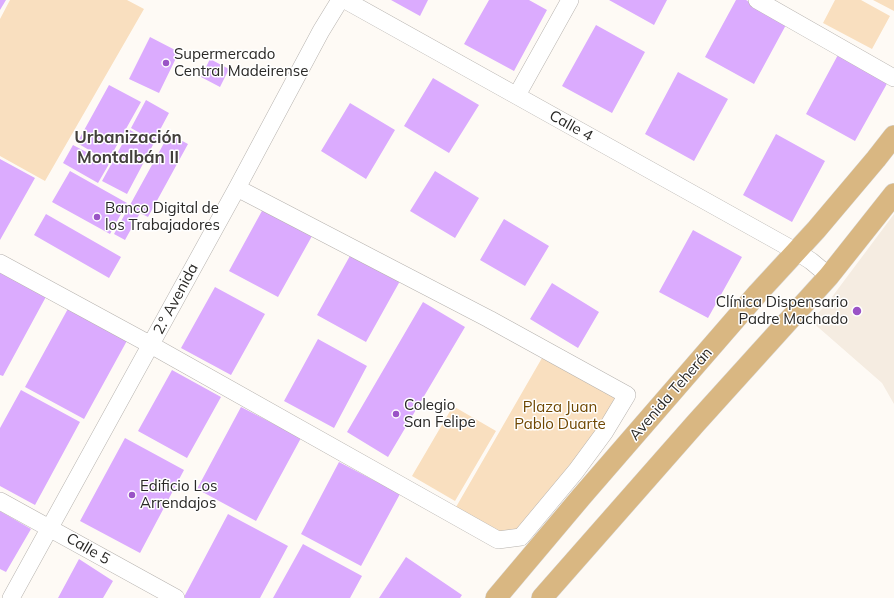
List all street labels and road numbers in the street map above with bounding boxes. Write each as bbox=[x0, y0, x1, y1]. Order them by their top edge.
street label: Calle 4 bbox=[546, 107, 596, 145]
street label: 2.° Avenida bbox=[150, 260, 202, 338]
street label: Avenida Teherán bbox=[626, 344, 716, 444]
street label: Calle 5 bbox=[63, 529, 113, 569]

